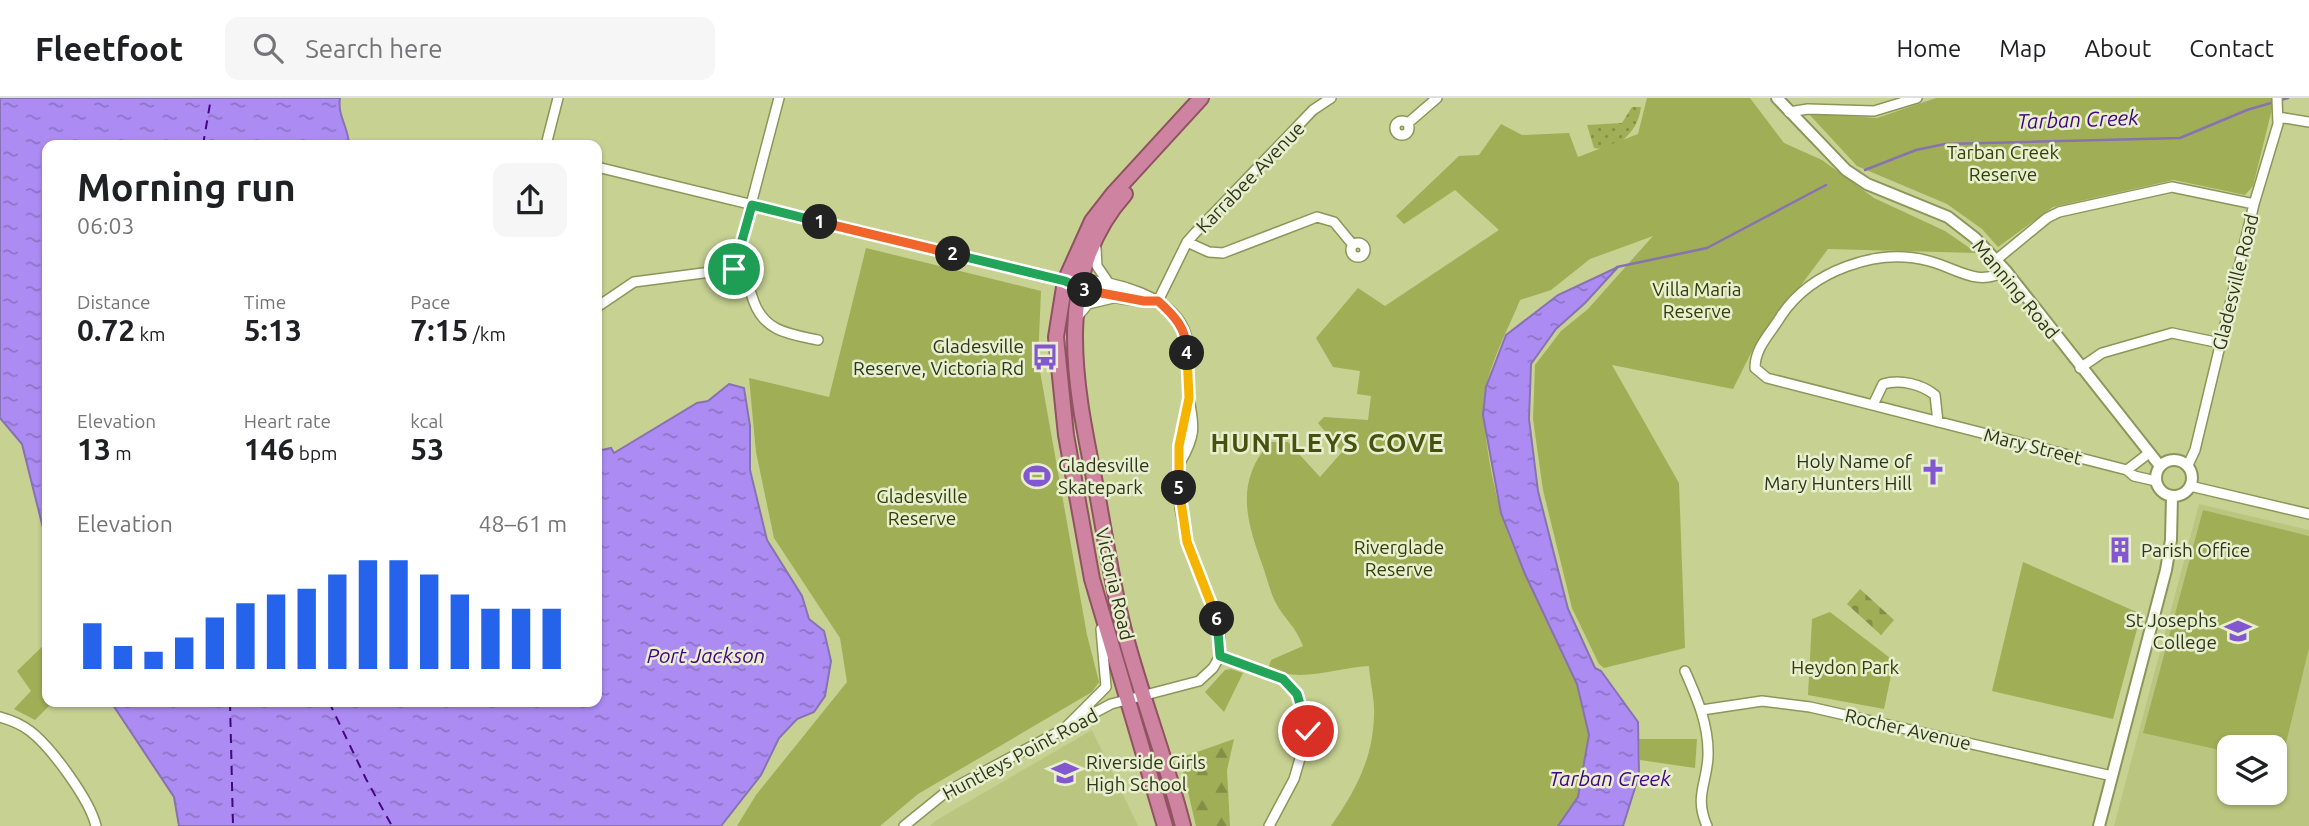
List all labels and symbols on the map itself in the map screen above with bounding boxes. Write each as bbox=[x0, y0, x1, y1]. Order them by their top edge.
water label: Tarban Creek bbox=[2017, 105, 2139, 133]
street label: Karrabee Avenue bbox=[1191, 117, 1309, 237]
park label: Tarban Creek Reserve bbox=[1947, 141, 2060, 185]
pin: 1 bbox=[802, 204, 838, 240]
street label: Gladesville Road bbox=[2207, 212, 2263, 352]
street label: Manning Road bbox=[1968, 235, 2064, 343]
pin: 2 bbox=[936, 236, 970, 272]
pin bbox=[704, 239, 764, 299]
pin: 3 bbox=[1068, 272, 1102, 308]
park label: Villa Maria Reserve bbox=[1652, 278, 1742, 322]
place label: Gladesville Reserve, Victoria Rd bbox=[853, 335, 1024, 379]
pin: 4 bbox=[1170, 336, 1204, 370]
bus stop icon: Gladesville Reserve, Victoria Rd bbox=[1030, 342, 1060, 372]
street label: Mary Street bbox=[1982, 423, 2085, 469]
district label: HUNTLEYS COVE bbox=[1210, 428, 1446, 457]
place label: Holy Name of Mary Hunters Hill bbox=[1764, 450, 1913, 494]
place label: Gladesville Skatepark bbox=[1058, 454, 1150, 498]
church icon: Holy Name of Mary Hunters Hill bbox=[1918, 457, 1948, 487]
sports icon: Gladesville Skatepark bbox=[1022, 461, 1052, 491]
pin: 5 bbox=[1162, 470, 1196, 506]
park label: Gladesville Reserve bbox=[876, 485, 968, 529]
street label: Victoria Road bbox=[1091, 526, 1139, 642]
building icon: Parish Office bbox=[2105, 535, 2135, 565]
park label: Riverglade Reserve bbox=[1354, 536, 1444, 580]
place label: Parish Office bbox=[2141, 539, 2250, 561]
pin: 6 bbox=[1200, 602, 1234, 636]
place label: St Josephs College bbox=[2126, 609, 2217, 653]
school or university icon: St Josephs College bbox=[2223, 616, 2253, 646]
water label: Port Jackson bbox=[647, 643, 765, 667]
park label: Heydon Park bbox=[1791, 656, 1899, 678]
pin bbox=[1278, 701, 1338, 761]
street label: Huntleys Point Road bbox=[938, 704, 1102, 804]
street label: Rocher Avenue bbox=[1843, 704, 1973, 754]
place label: Riverside Girls High School bbox=[1086, 751, 1206, 795]
school or university icon: Riverside Girls High School bbox=[1050, 758, 1080, 788]
water label: Tarban Creek bbox=[1549, 766, 1671, 790]

